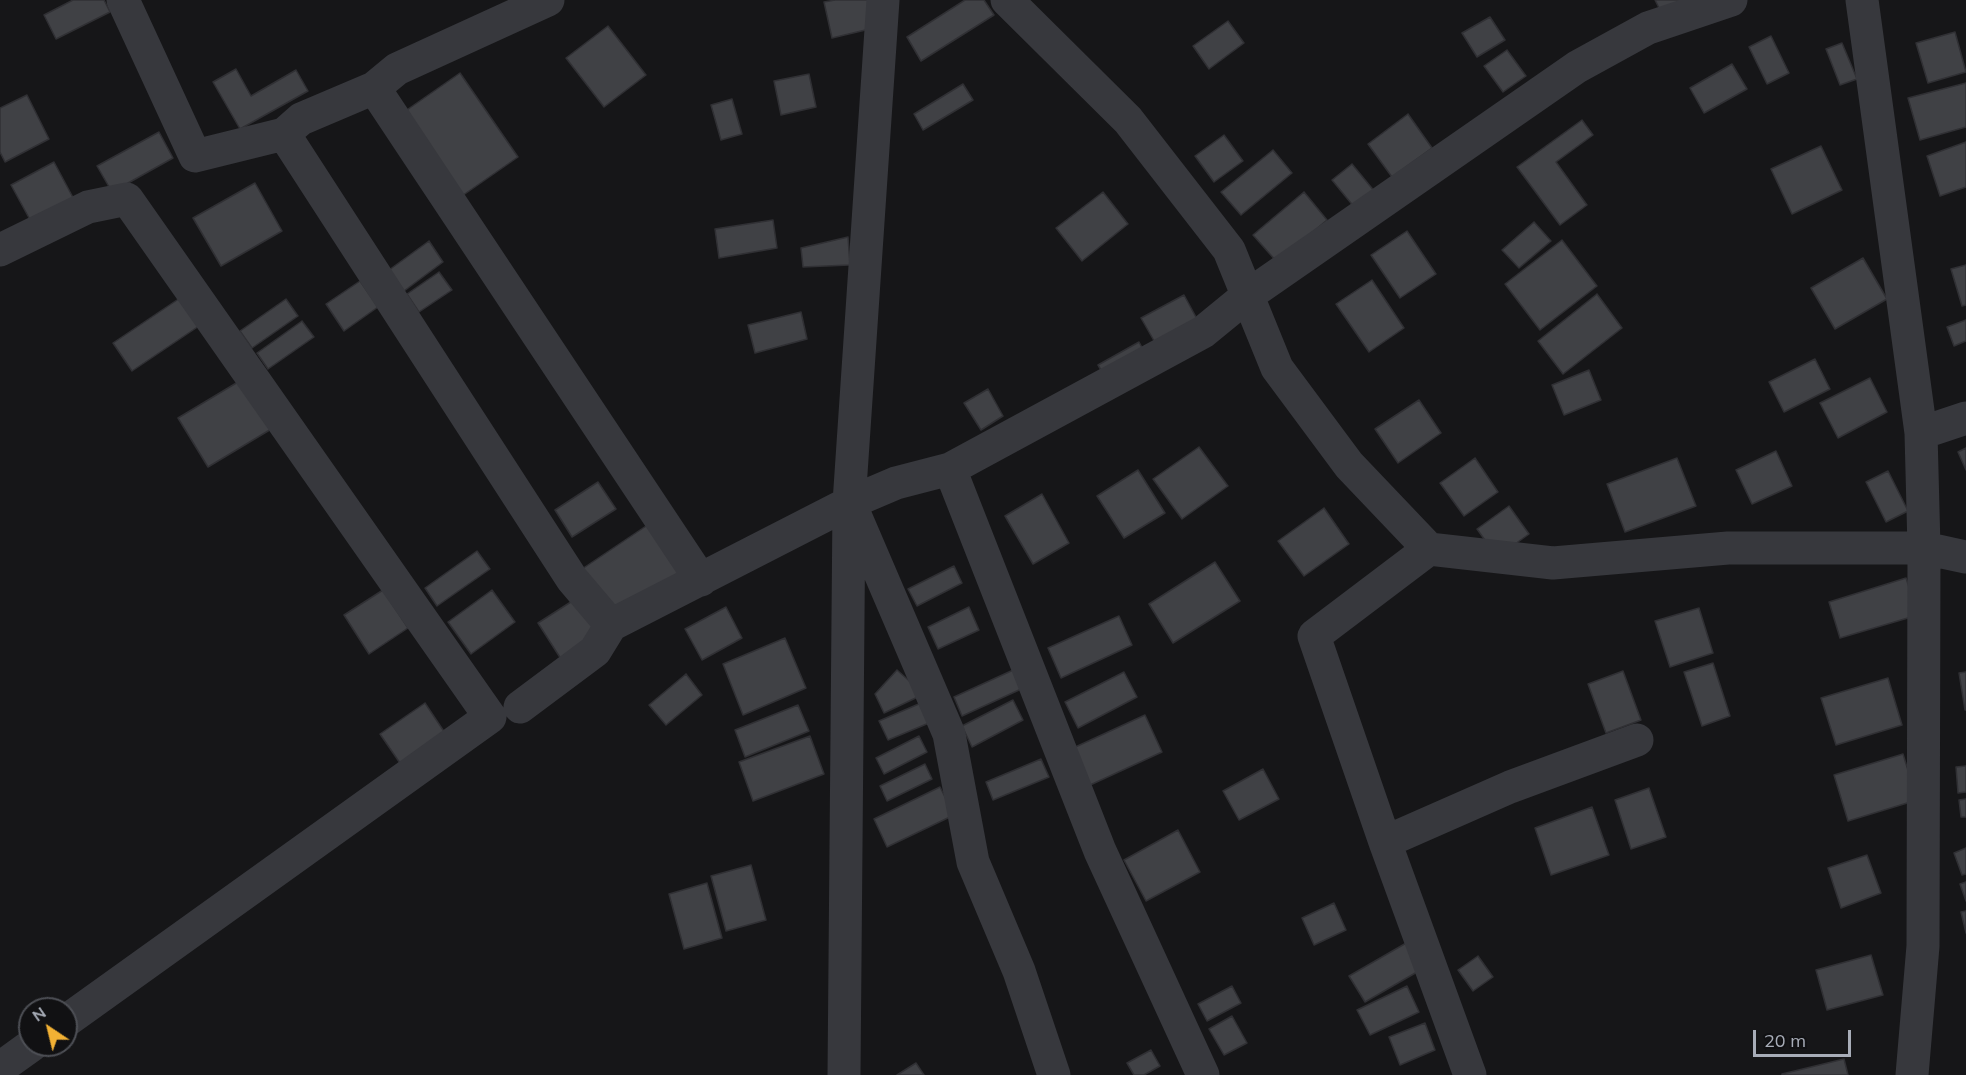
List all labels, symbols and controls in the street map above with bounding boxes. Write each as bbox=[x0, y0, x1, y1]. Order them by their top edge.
north arrow bbox=[18, 997, 78, 1057]
text: N bbox=[28, 1002, 50, 1026]
scale bar bbox=[1756, 1018, 1854, 1056]
text: 20 m bbox=[1764, 1029, 1806, 1052]

